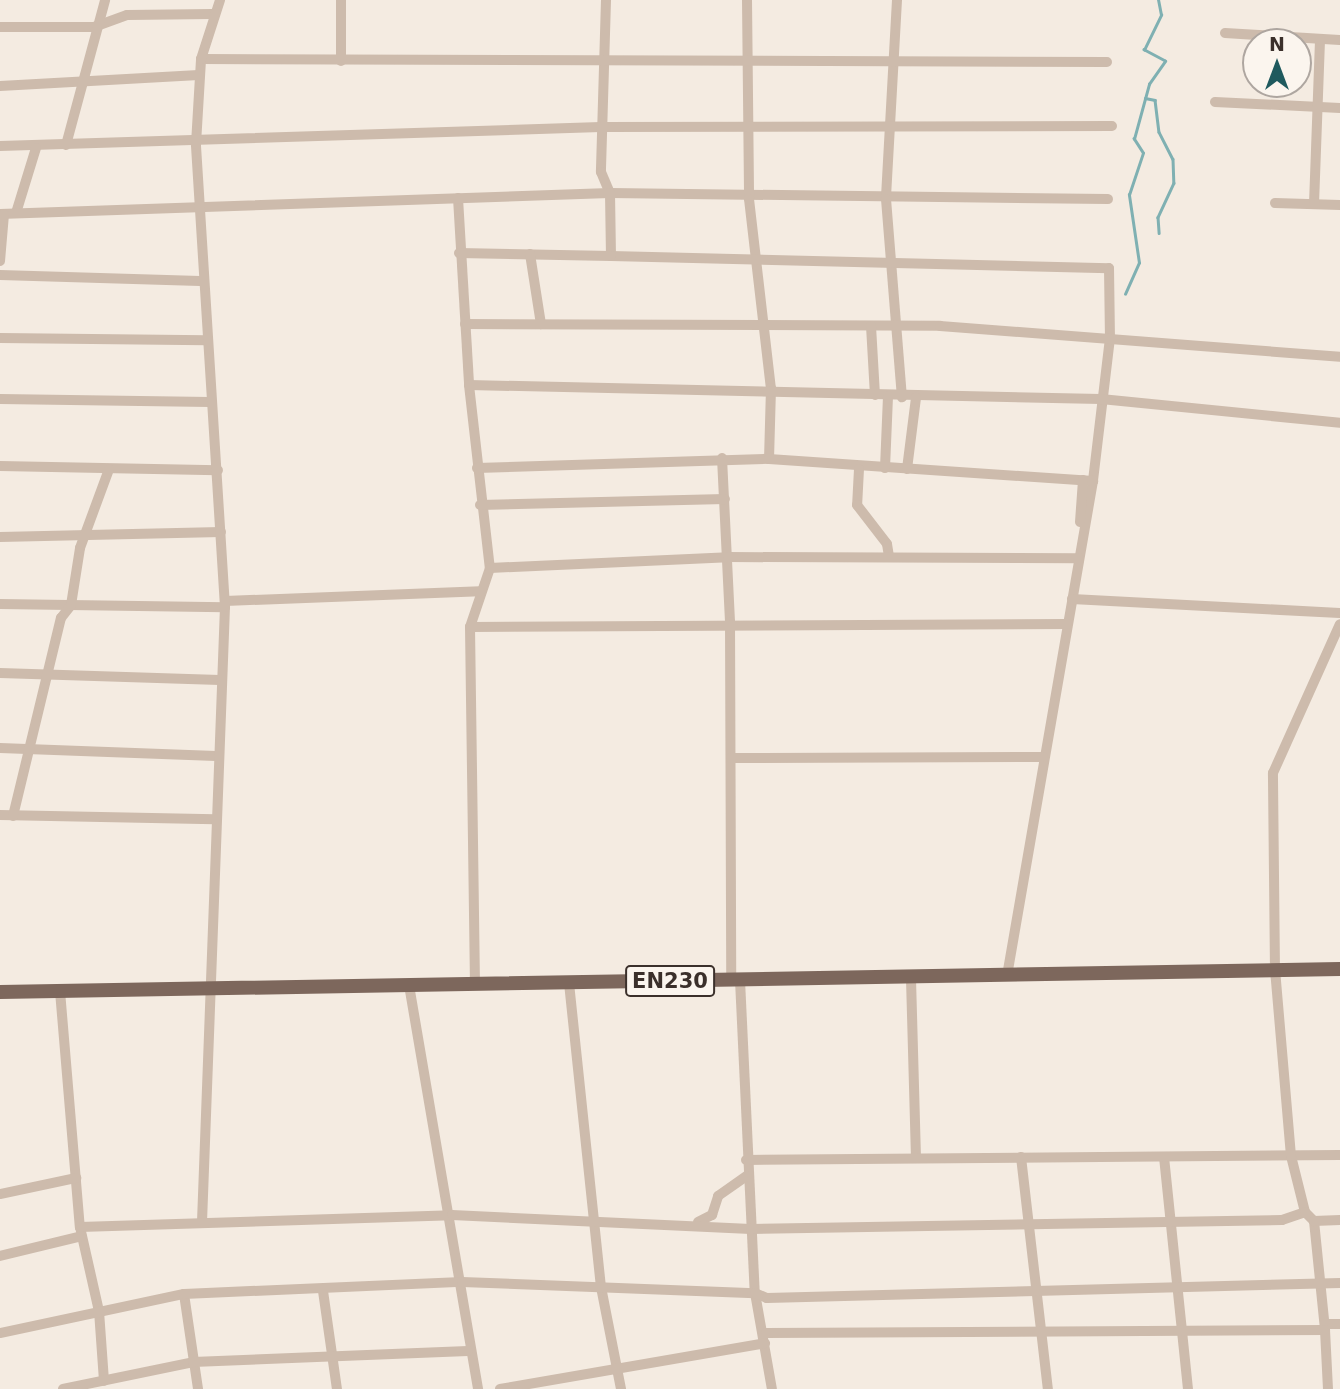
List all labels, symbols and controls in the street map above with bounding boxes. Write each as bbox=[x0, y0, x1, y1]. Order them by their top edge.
north arrow bbox=[1242, 28, 1312, 98]
text: N bbox=[1269, 33, 1285, 55]
road number: EN230 bbox=[624, 964, 716, 998]

